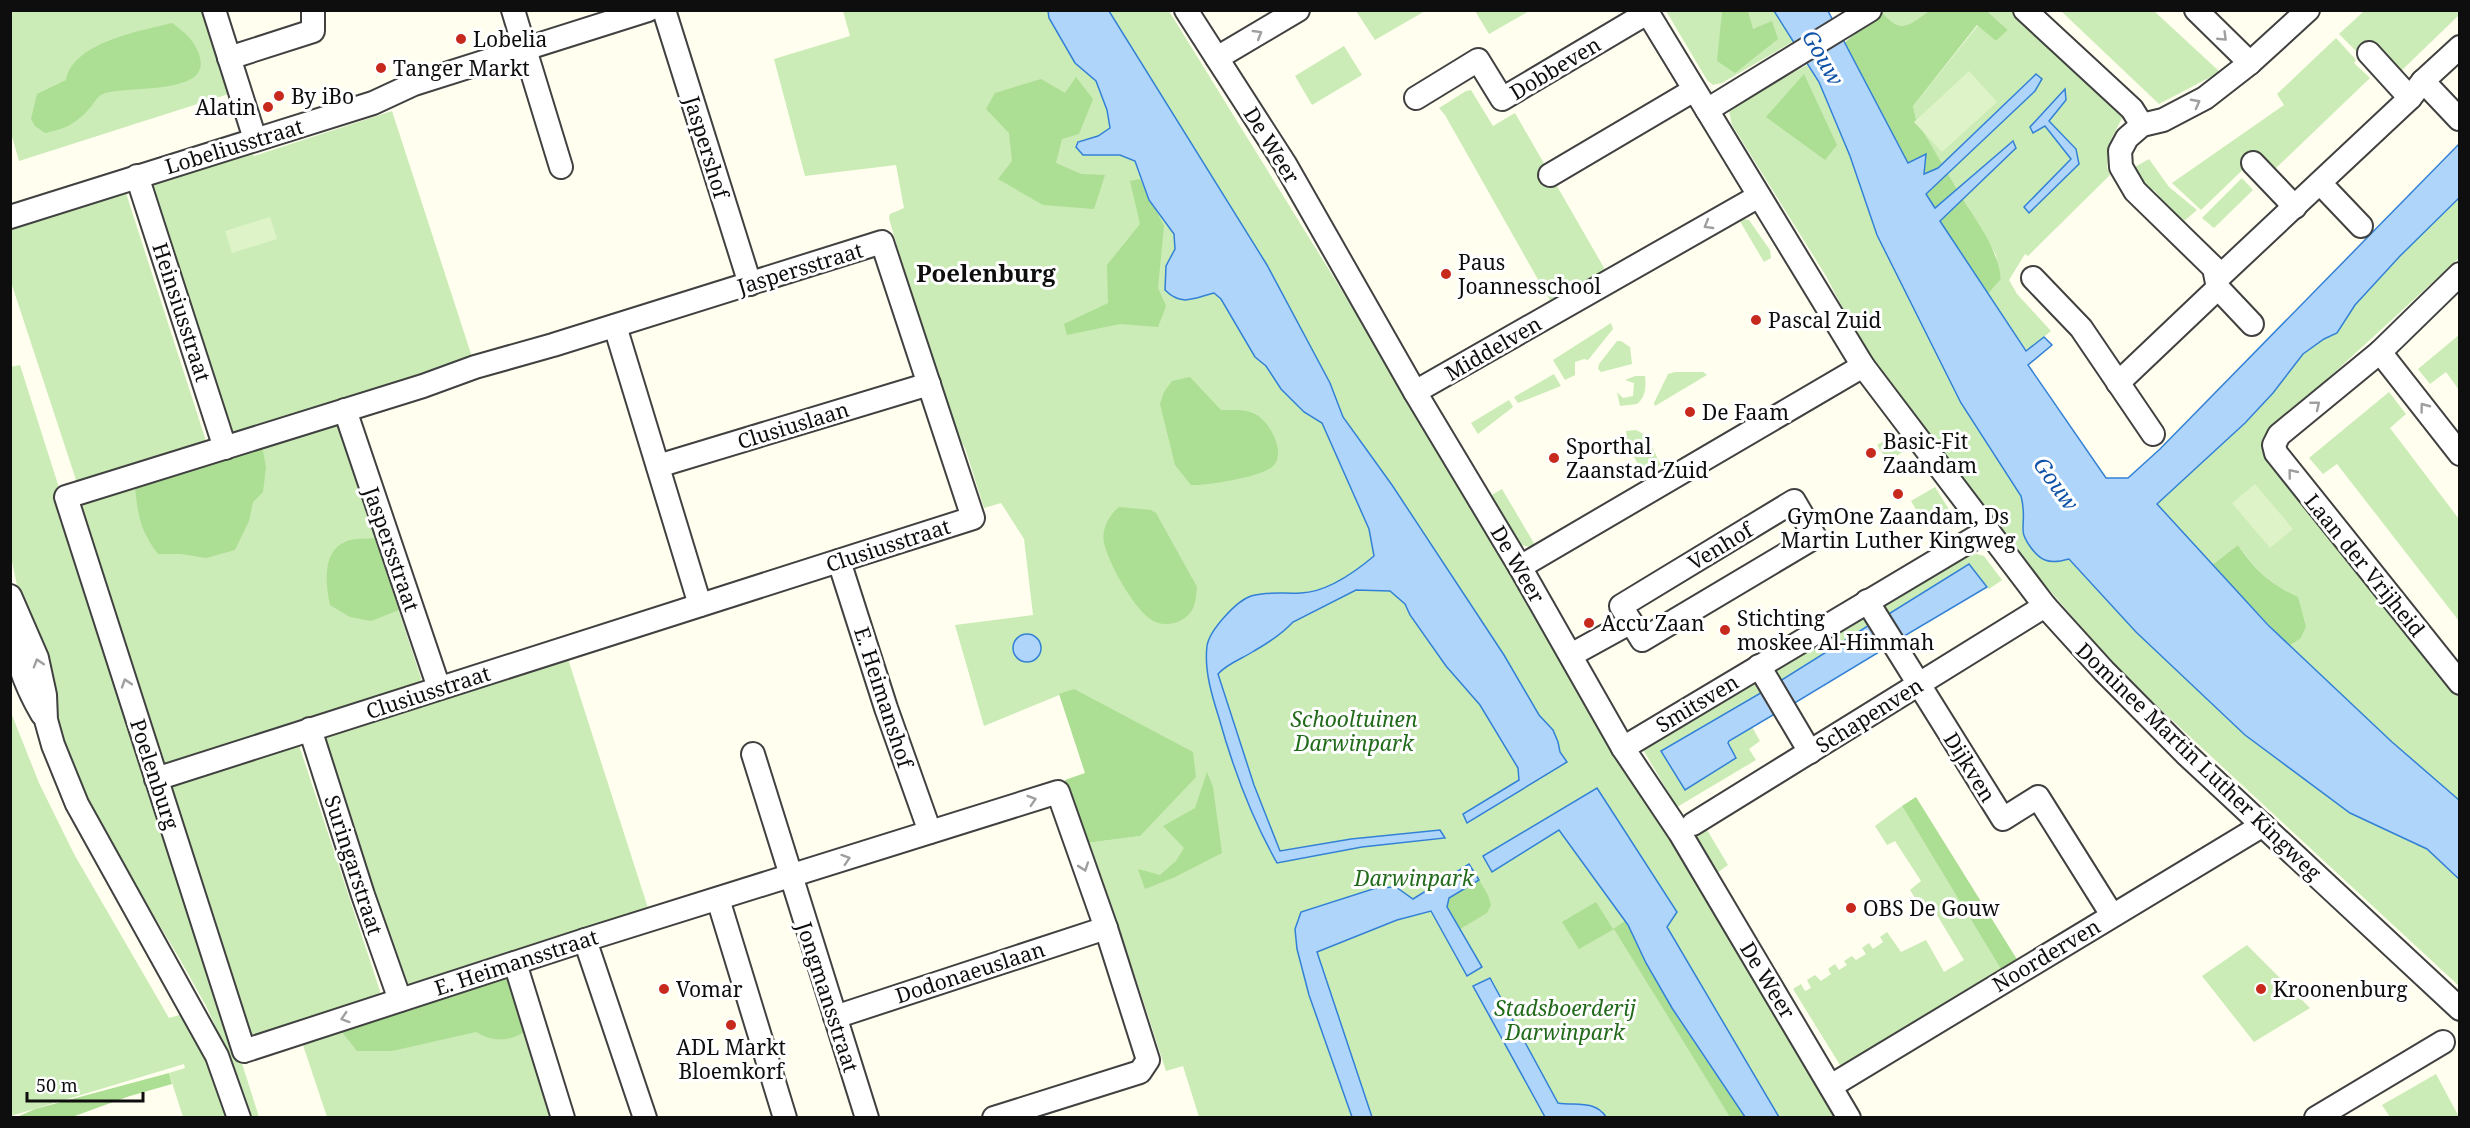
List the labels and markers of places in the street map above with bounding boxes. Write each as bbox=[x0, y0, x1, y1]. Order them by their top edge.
place label: Lobelia bbox=[473, 25, 547, 53]
marker: Lobelia bbox=[454, 32, 468, 46]
place label: Tanger Markt bbox=[393, 54, 530, 82]
marker: Tanger Markt bbox=[374, 61, 388, 75]
place label: By iBo bbox=[291, 82, 354, 110]
marker: By iBo bbox=[272, 89, 286, 103]
place label: Alatin bbox=[195, 93, 256, 121]
marker: Alatin bbox=[261, 100, 275, 114]
place label: Paus Joannesschool bbox=[1457, 248, 1602, 300]
marker: Paus Joannesschool bbox=[1439, 267, 1453, 281]
place label: Pascal Zuid bbox=[1768, 306, 1882, 334]
marker: Pascal Zuid bbox=[1749, 313, 1763, 327]
place label: De Faam bbox=[1702, 398, 1789, 426]
marker: De Faam bbox=[1683, 405, 1697, 419]
place label: Basic-Fit Zaandam bbox=[1883, 427, 1977, 479]
place label: Sporthal Zaanstad Zuid bbox=[1566, 432, 1708, 484]
marker: Basic-Fit Zaandam bbox=[1864, 446, 1878, 460]
marker: Sporthal Zaanstad Zuid bbox=[1547, 451, 1561, 465]
marker: GymOne Zaandam, Ds Martin Luther Kingweg bbox=[1891, 487, 1905, 501]
place label: GymOne Zaandam, Ds Martin Luther Kingweg bbox=[1780, 502, 2016, 554]
place label: Stichting moskee Al-Himmah bbox=[1737, 604, 1934, 656]
place label: Accu Zaan bbox=[1601, 609, 1704, 637]
marker: Accu Zaan bbox=[1582, 616, 1596, 630]
marker: Stichting moskee Al-Himmah bbox=[1718, 623, 1732, 637]
place label: OBS De Gouw bbox=[1863, 894, 2001, 922]
marker: OBS De Gouw bbox=[1844, 901, 1858, 915]
place label: Vomar bbox=[676, 975, 743, 1003]
place label: Kroonenburg bbox=[2273, 975, 2408, 1003]
marker: Vomar bbox=[657, 982, 671, 996]
marker: Kroonenburg bbox=[2254, 982, 2268, 996]
marker: ADL Markt Bloemkorf bbox=[724, 1018, 738, 1032]
place label: ADL Markt Bloemkorf bbox=[676, 1033, 786, 1085]

